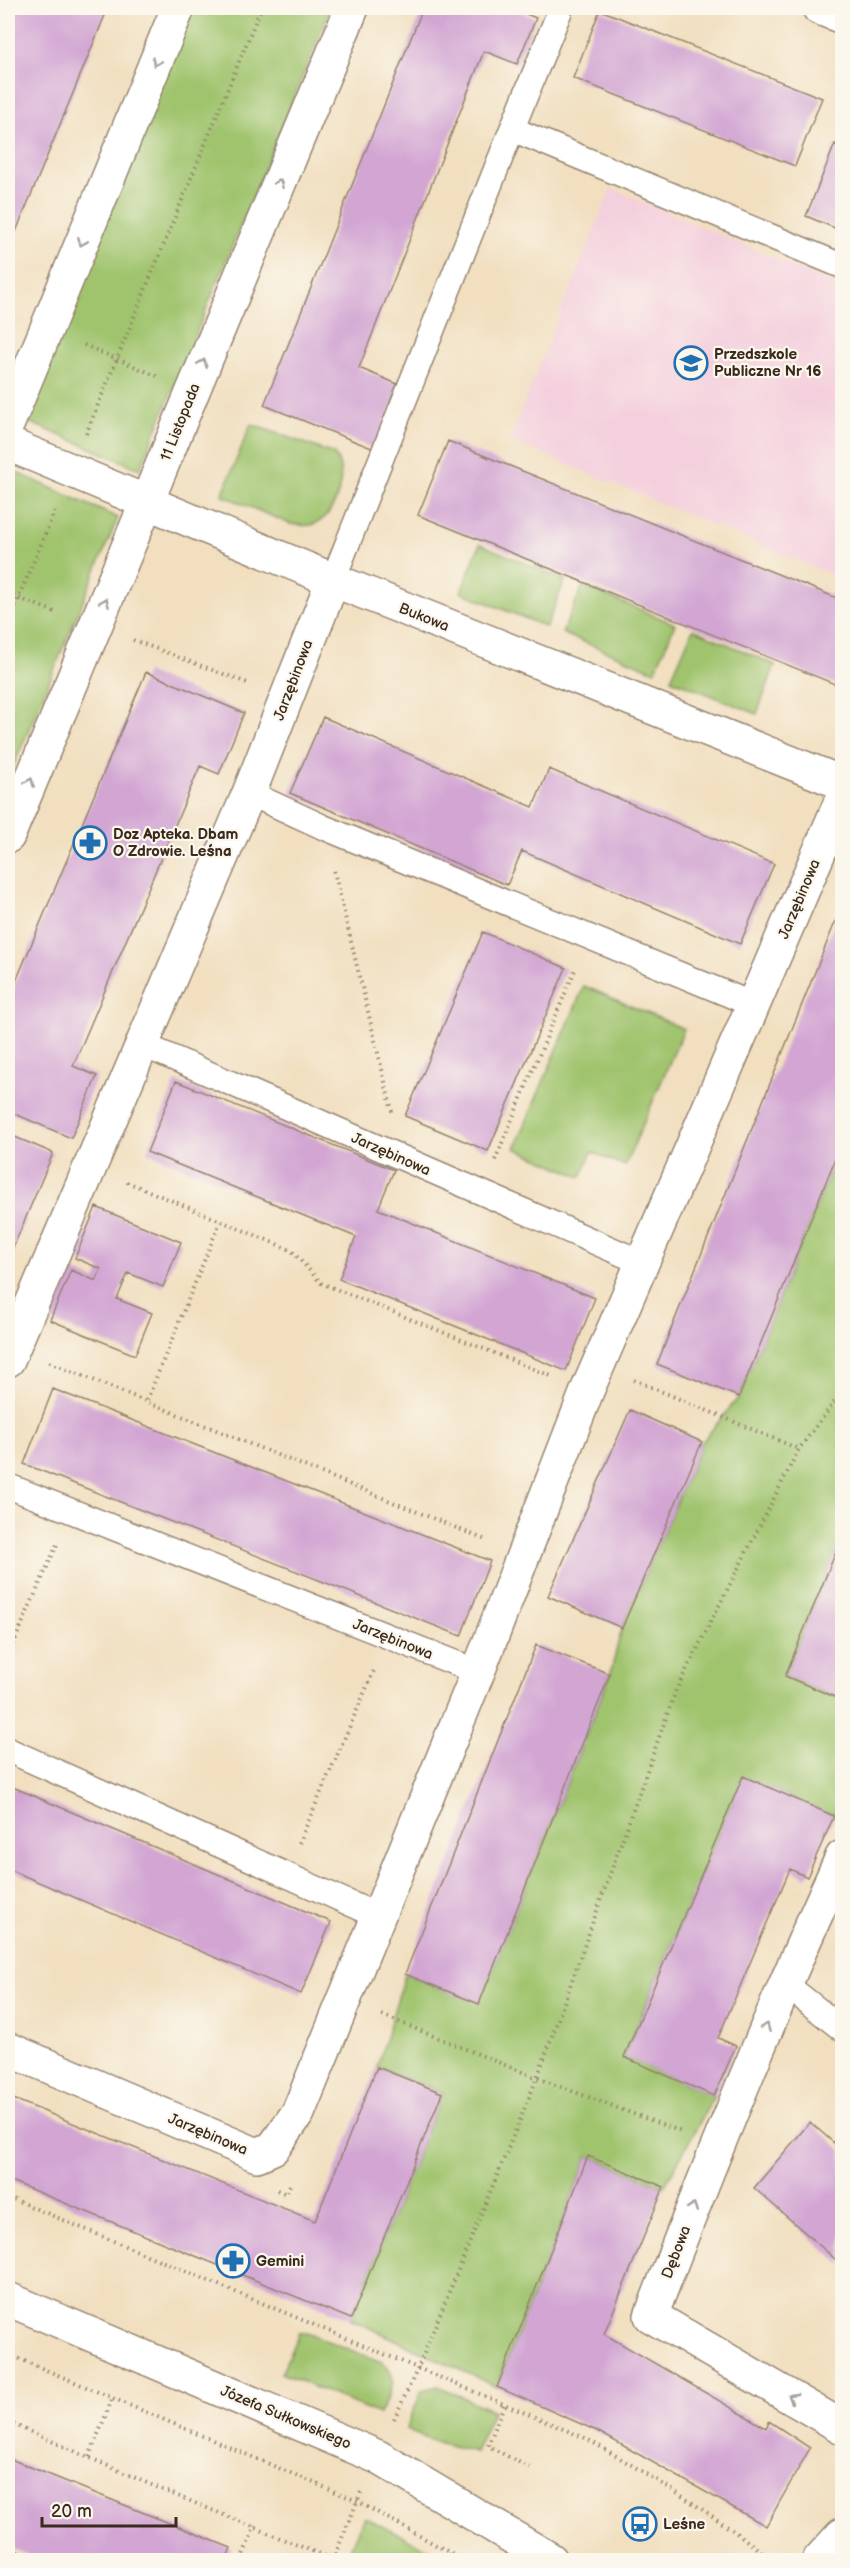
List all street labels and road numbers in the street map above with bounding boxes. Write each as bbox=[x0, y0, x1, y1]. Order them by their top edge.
street label: 11 Listopada bbox=[156, 381, 205, 464]
street label: Bukowa bbox=[396, 599, 452, 636]
street label: Jarzębinowa bbox=[269, 637, 318, 723]
street label: Jarzębinowa bbox=[774, 856, 825, 942]
street label: Jarzębinowa bbox=[348, 1129, 433, 1180]
street label: Jarzębinowa bbox=[350, 1615, 436, 1664]
street label: Jarzębinowa bbox=[165, 2109, 251, 2160]
street label: Dębowa bbox=[658, 2223, 695, 2281]
street label: Józefa Sułkowskiego bbox=[218, 2381, 354, 2454]

